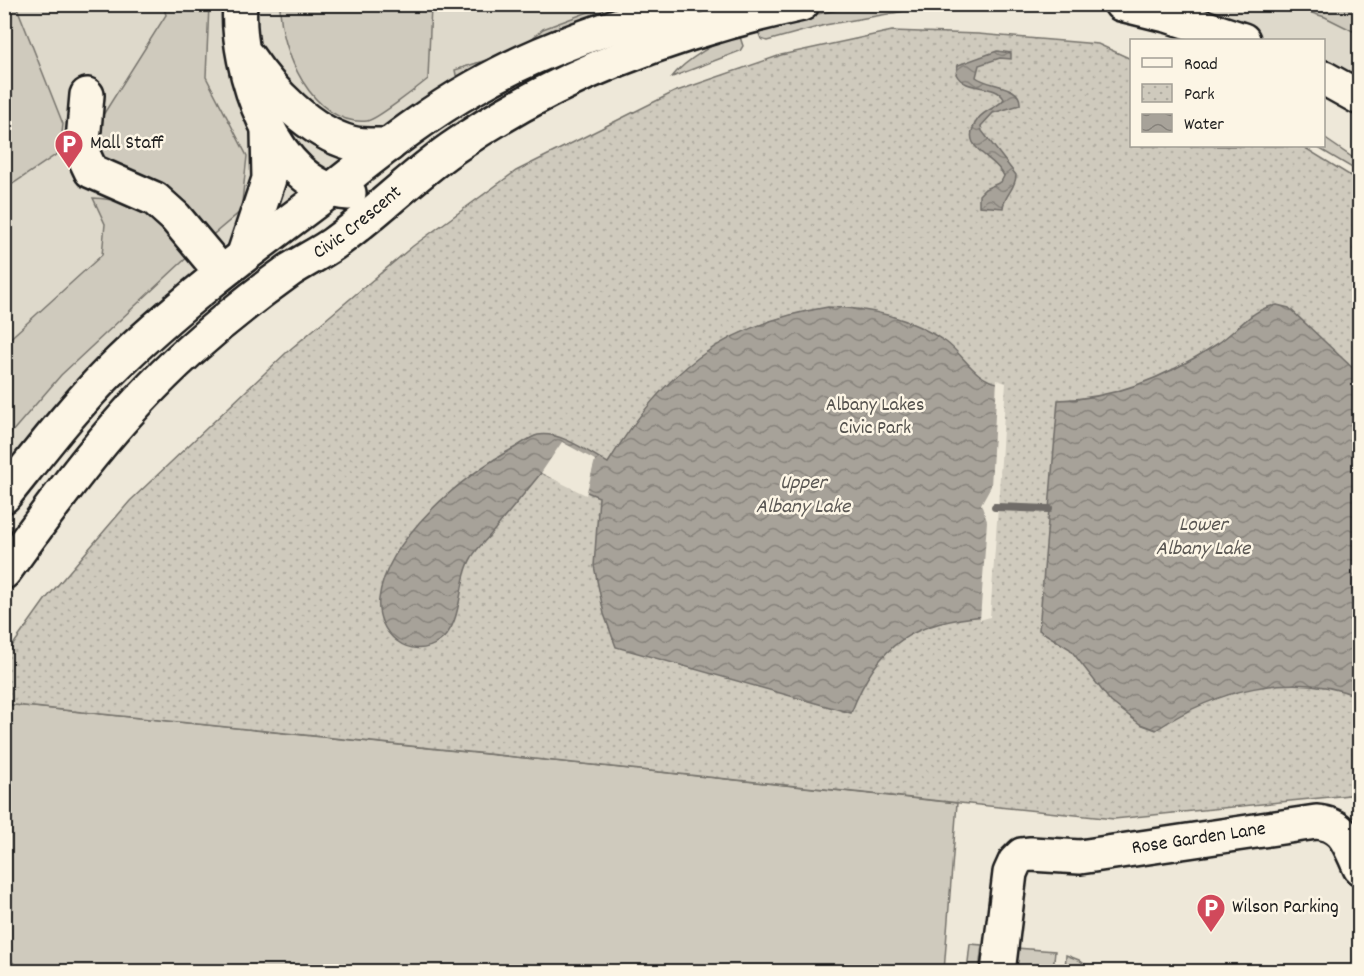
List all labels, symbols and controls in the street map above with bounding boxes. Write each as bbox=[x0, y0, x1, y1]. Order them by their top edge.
legend bbox=[1130, 39, 1325, 147]
text: Road bbox=[1184, 53, 1218, 78]
text: Park bbox=[1184, 83, 1215, 108]
text: Water bbox=[1184, 113, 1224, 138]
parking icon: Mall Staff bbox=[53, 128, 85, 170]
place label: Mall Staff bbox=[90, 130, 164, 158]
street label: Civic Crescent bbox=[308, 179, 409, 267]
park label: Albany Lakes Civic Park bbox=[826, 392, 924, 443]
water label: Upper Albany Lake bbox=[756, 469, 852, 523]
water label: Lower Albany Lake bbox=[1156, 511, 1252, 565]
street label: Rose Garden Lane bbox=[1130, 816, 1268, 863]
parking icon: Wilson Parking bbox=[1195, 892, 1227, 934]
place label: Wilson Parking bbox=[1232, 894, 1339, 922]

